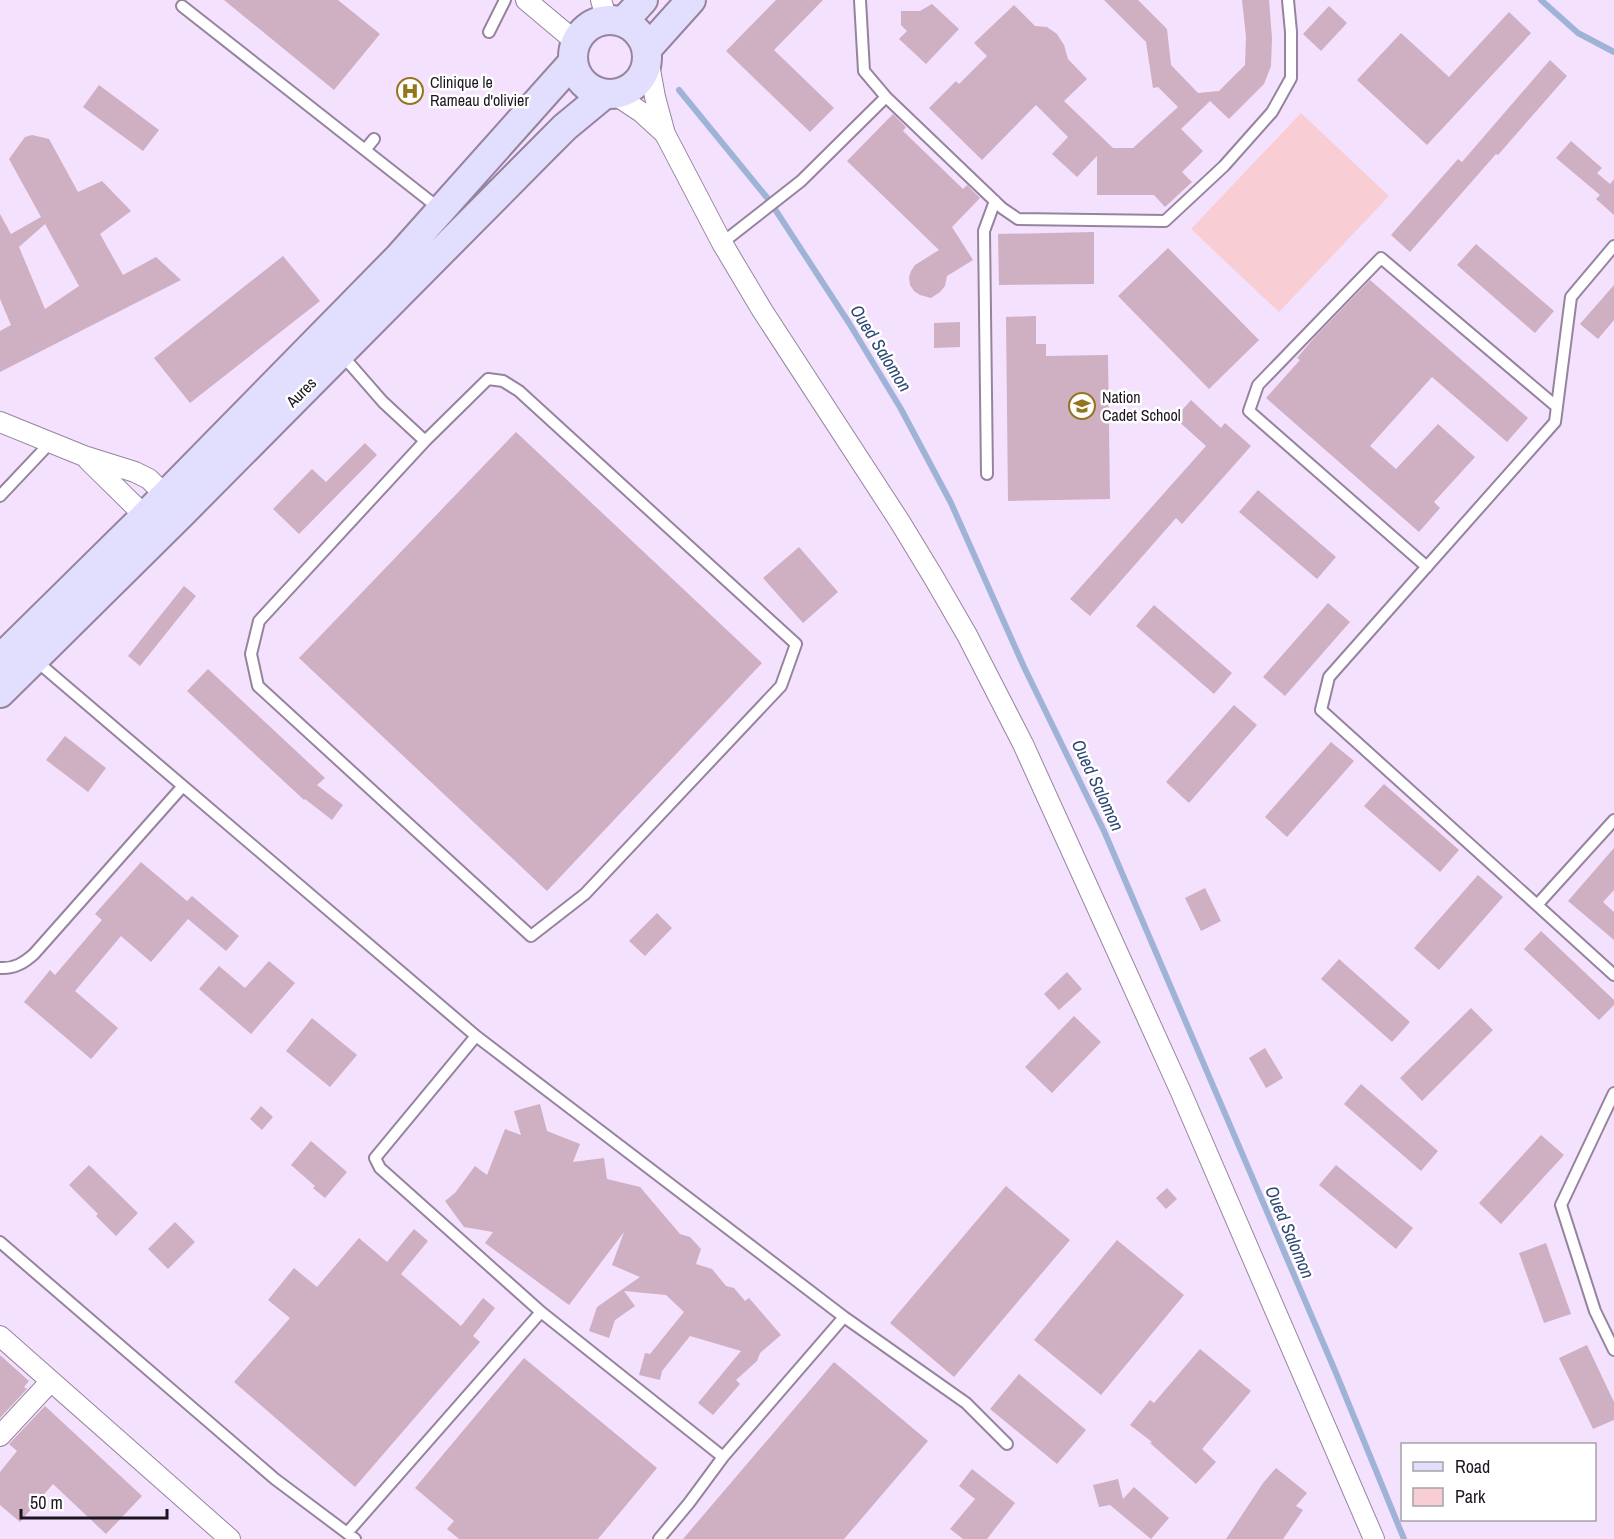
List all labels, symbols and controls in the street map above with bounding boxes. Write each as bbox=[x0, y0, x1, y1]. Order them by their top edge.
place label: Clinique le Rameau d'olivier bbox=[430, 71, 529, 111]
hospital icon: Clinique le Rameau d'olivier bbox=[395, 76, 425, 106]
water label: Oued Salomon bbox=[844, 300, 918, 396]
street label: Aures bbox=[280, 372, 321, 413]
place label: Nation Cadet School bbox=[1102, 386, 1181, 426]
school or university icon: Nation Cadet School bbox=[1067, 391, 1097, 421]
water label: Oued Salomon bbox=[1066, 735, 1130, 835]
water label: Oued Salomon bbox=[1259, 1182, 1321, 1282]
legend bbox=[1401, 1443, 1596, 1521]
text: Road bbox=[1455, 1454, 1490, 1479]
scale bar bbox=[21, 1482, 166, 1520]
text: Park bbox=[1455, 1484, 1486, 1509]
text: 50 m bbox=[30, 1490, 63, 1515]

